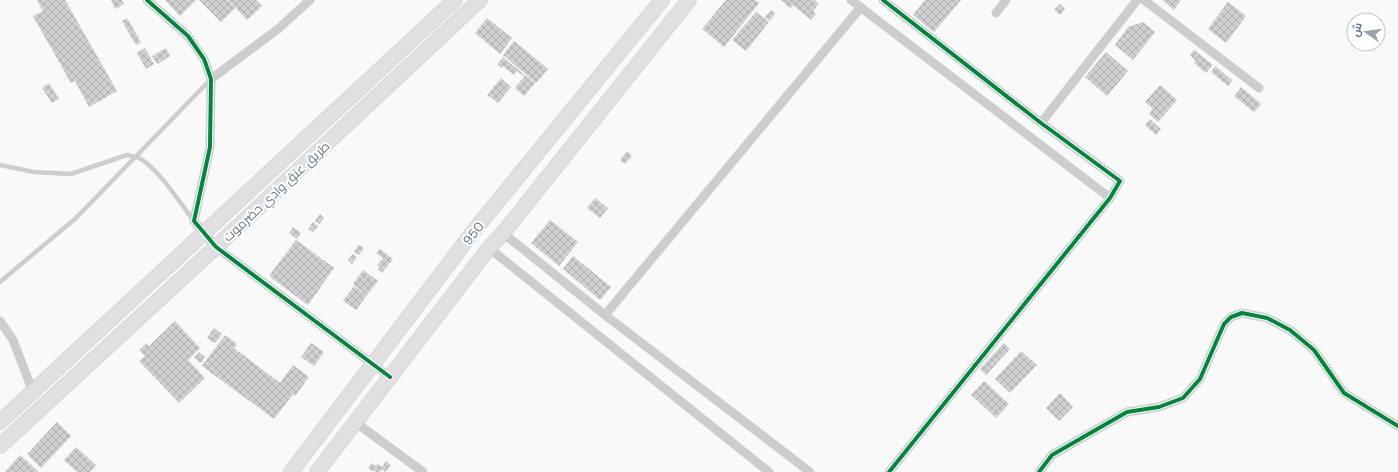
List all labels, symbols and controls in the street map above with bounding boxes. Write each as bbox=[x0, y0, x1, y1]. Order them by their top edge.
north arrow bbox=[1346, 12, 1386, 52]
text: ش bbox=[1348, 21, 1365, 38]
street label: طريق عتق وادي حضرموت bbox=[219, 138, 335, 247]
street label: 950 bbox=[459, 218, 488, 248]

